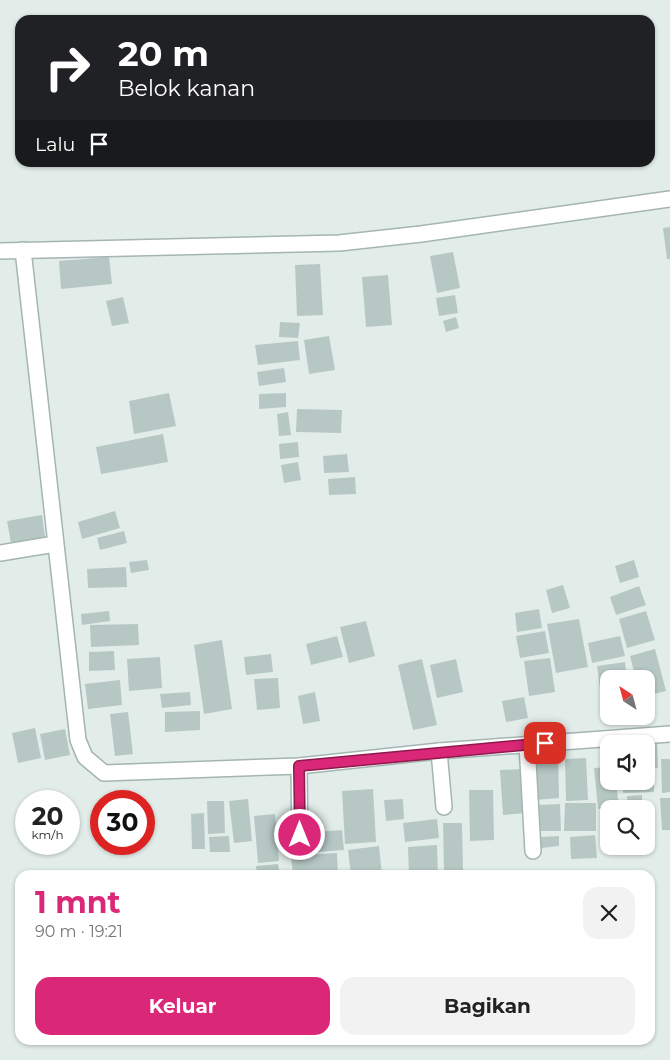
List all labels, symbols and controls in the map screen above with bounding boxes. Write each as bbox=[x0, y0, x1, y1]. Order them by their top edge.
text: 20 m bbox=[118, 32, 209, 75]
icon: right bbox=[35, 35, 100, 100]
text: Belok kanan bbox=[118, 75, 255, 102]
icon: arrive bbox=[85, 130, 113, 158]
text: Lalu bbox=[35, 133, 75, 156]
north arrow bbox=[600, 670, 655, 725]
map controls bbox=[600, 670, 655, 855]
pin bbox=[524, 722, 566, 764]
icon: arrive bbox=[531, 729, 559, 757]
button: sound bbox=[600, 735, 655, 790]
speed limit sign: 30 bbox=[90, 790, 155, 855]
button: search bbox=[600, 800, 655, 855]
text: 20 bbox=[32, 801, 63, 831]
position arrow bbox=[273, 808, 325, 860]
text: km/h bbox=[31, 827, 64, 842]
text: 1 mnt bbox=[35, 884, 121, 921]
button: close bbox=[583, 887, 635, 939]
text: 90 m · 19:21 bbox=[35, 922, 123, 941]
button: Keluar bbox=[35, 977, 330, 1035]
button: Bagikan bbox=[340, 977, 635, 1035]

